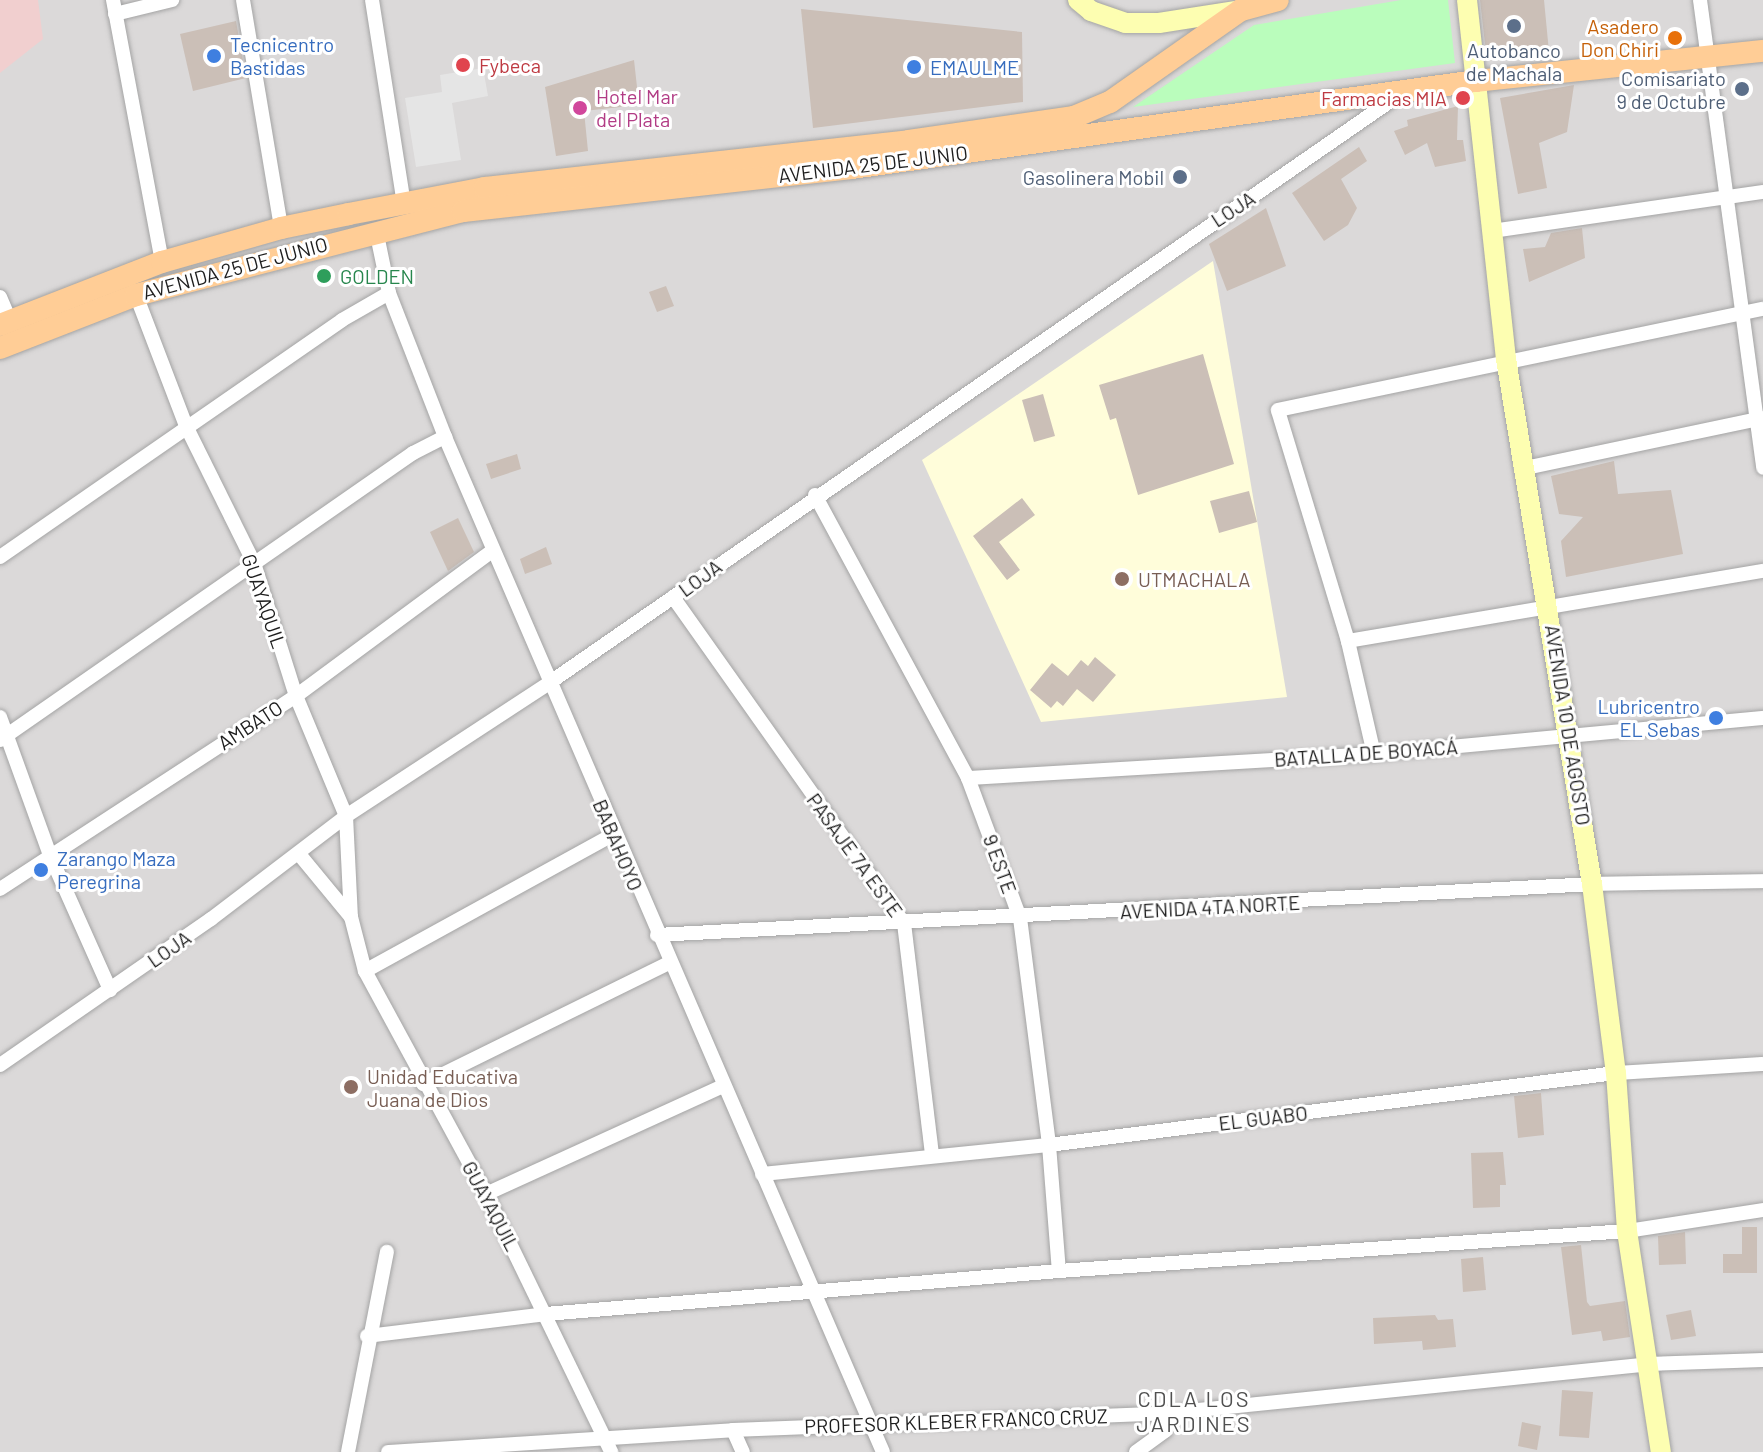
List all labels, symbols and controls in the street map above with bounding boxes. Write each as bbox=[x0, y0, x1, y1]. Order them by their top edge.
place label: Asadero Don Chiri bbox=[1581, 14, 1659, 61]
marker: Autobanco de Machala bbox=[1505, 17, 1523, 35]
marker: Asadero Don Chiri bbox=[1666, 29, 1684, 47]
place label: Tecnicentro Bastidas bbox=[230, 32, 334, 79]
place label: Autobanco de Machala bbox=[1466, 38, 1562, 85]
marker: Tecnicentro Bastidas bbox=[205, 47, 223, 65]
place label: Fybeca bbox=[479, 53, 541, 77]
place label: EMAULME bbox=[930, 55, 1019, 79]
marker: Fybeca bbox=[454, 56, 472, 74]
marker: EMAULME bbox=[905, 58, 923, 76]
place label: Comisariato 9 de Octubre bbox=[1616, 66, 1726, 113]
marker: Comisariato 9 de Octubre bbox=[1733, 80, 1751, 98]
place label: Hotel Mar del Plata bbox=[596, 84, 678, 131]
place label: Farmacias MIA bbox=[1321, 86, 1447, 110]
marker: Farmacias MIA bbox=[1454, 89, 1472, 107]
marker: Hotel Mar del Plata bbox=[571, 99, 589, 117]
street label: AVENIDA 25 DE JUNIO bbox=[777, 140, 969, 188]
place label: Gasolinera Mobil bbox=[1023, 165, 1164, 189]
marker: Gasolinera Mobil bbox=[1171, 168, 1189, 186]
street label: LOJA bbox=[1206, 186, 1260, 232]
street label: AVENIDA 25 DE JUNIO bbox=[140, 232, 330, 304]
place label: GOLDEN bbox=[340, 264, 414, 288]
marker: GOLDEN bbox=[315, 267, 333, 285]
street label: GUAYAQUIL bbox=[237, 551, 291, 651]
street label: LOJA bbox=[674, 554, 726, 602]
place label: UTMACHALA bbox=[1138, 567, 1250, 591]
marker: UTMACHALA bbox=[1113, 570, 1131, 588]
street label: AVENIDA 10 DE AGOSTO bbox=[1540, 623, 1596, 827]
place label: Lubricentro EL Sebas bbox=[1597, 694, 1700, 741]
street label: AMBATO bbox=[213, 695, 287, 755]
marker: Lubricentro EL Sebas bbox=[1707, 709, 1725, 727]
street label: BATALLA DE BOYACÁ bbox=[1273, 735, 1459, 771]
street label: PASAJE 7A ESTE bbox=[802, 788, 908, 922]
street label: BABAHOYO bbox=[588, 796, 648, 894]
street label: 9 ESTE bbox=[978, 831, 1022, 897]
place label: Zarango Maza Peregrina bbox=[57, 846, 176, 893]
marker: Zarango Maza Peregrina bbox=[32, 861, 50, 879]
street label: AVENIDA 4TA NORTE bbox=[1119, 890, 1301, 924]
street label: LOJA bbox=[143, 925, 195, 973]
place label: Unidad Educativa Juana de Dios bbox=[367, 1064, 518, 1111]
marker: Unidad Educativa Juana de Dios bbox=[342, 1078, 360, 1096]
street label: EL GUABO bbox=[1217, 1101, 1309, 1135]
street label: GUAYAQUIL bbox=[457, 1157, 525, 1255]
district label: CDLA LOS JARDINES bbox=[1136, 1385, 1252, 1436]
street label: PROFESOR KLEBER FRANCO CRUZ bbox=[804, 1404, 1108, 1438]

